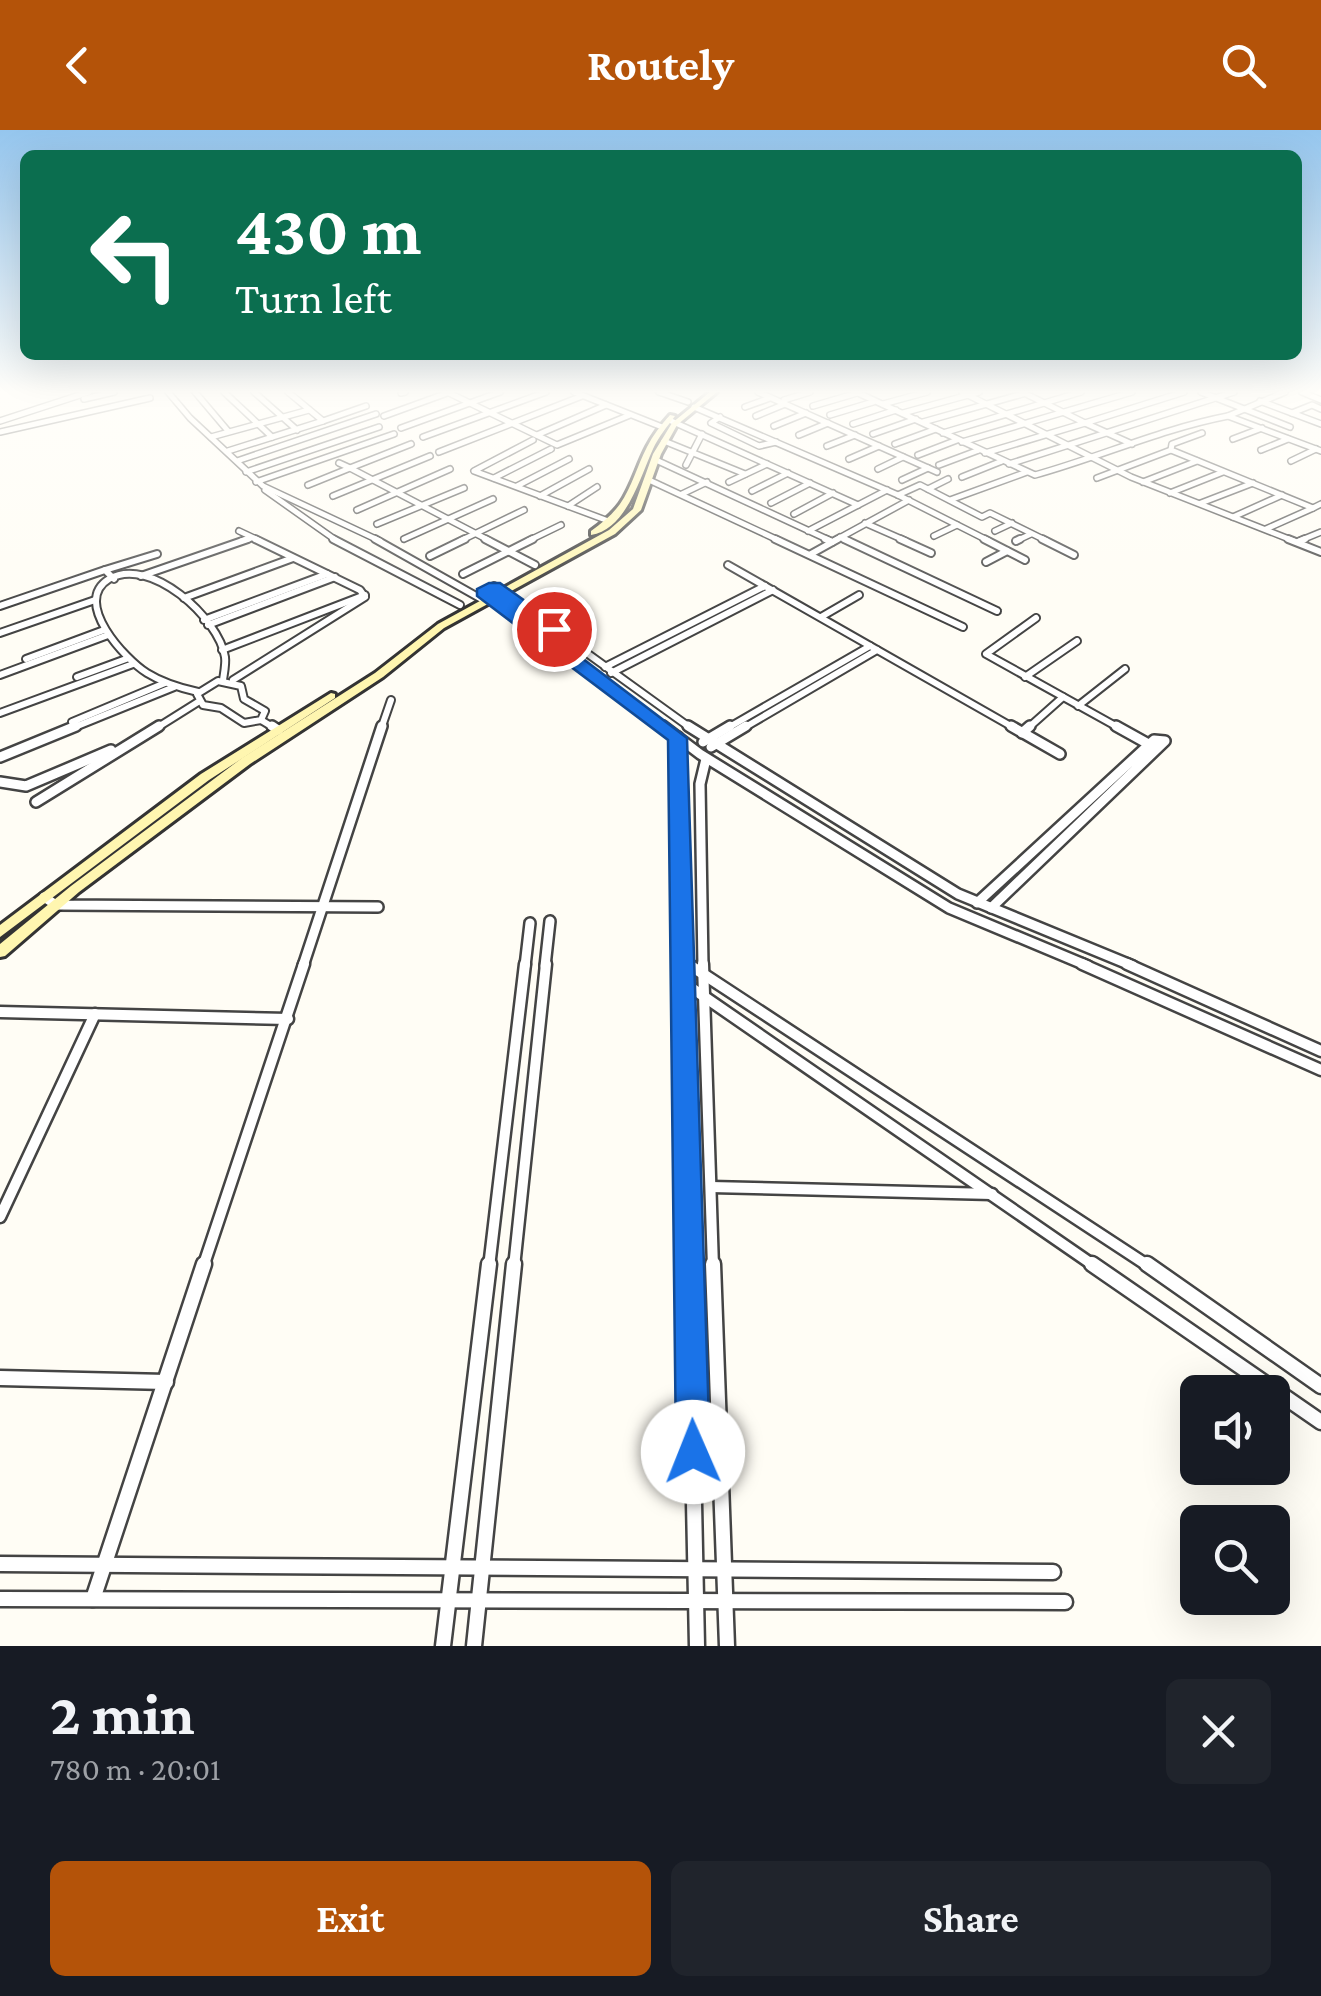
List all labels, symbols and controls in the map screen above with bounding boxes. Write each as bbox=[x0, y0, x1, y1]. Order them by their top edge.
icon: back bbox=[50, 38, 105, 93]
icon: search bbox=[1216, 38, 1271, 93]
text: Routely bbox=[587, 40, 734, 90]
icon: left bbox=[70, 190, 200, 320]
text: 430 m bbox=[235, 191, 421, 269]
text: Turn left bbox=[235, 273, 392, 323]
pin bbox=[512, 587, 597, 672]
icon: arrive bbox=[527, 602, 582, 657]
map controls bbox=[1180, 1375, 1290, 1615]
button: sound bbox=[1180, 1375, 1290, 1485]
position arrow bbox=[641, 1400, 745, 1504]
button: search bbox=[1180, 1505, 1290, 1615]
button: close bbox=[1166, 1679, 1271, 1784]
text: 2 min bbox=[50, 1680, 195, 1747]
text: 780 m · 20:01 bbox=[50, 1751, 221, 1787]
button: Exit bbox=[50, 1861, 651, 1976]
button: Share bbox=[671, 1861, 1271, 1976]

